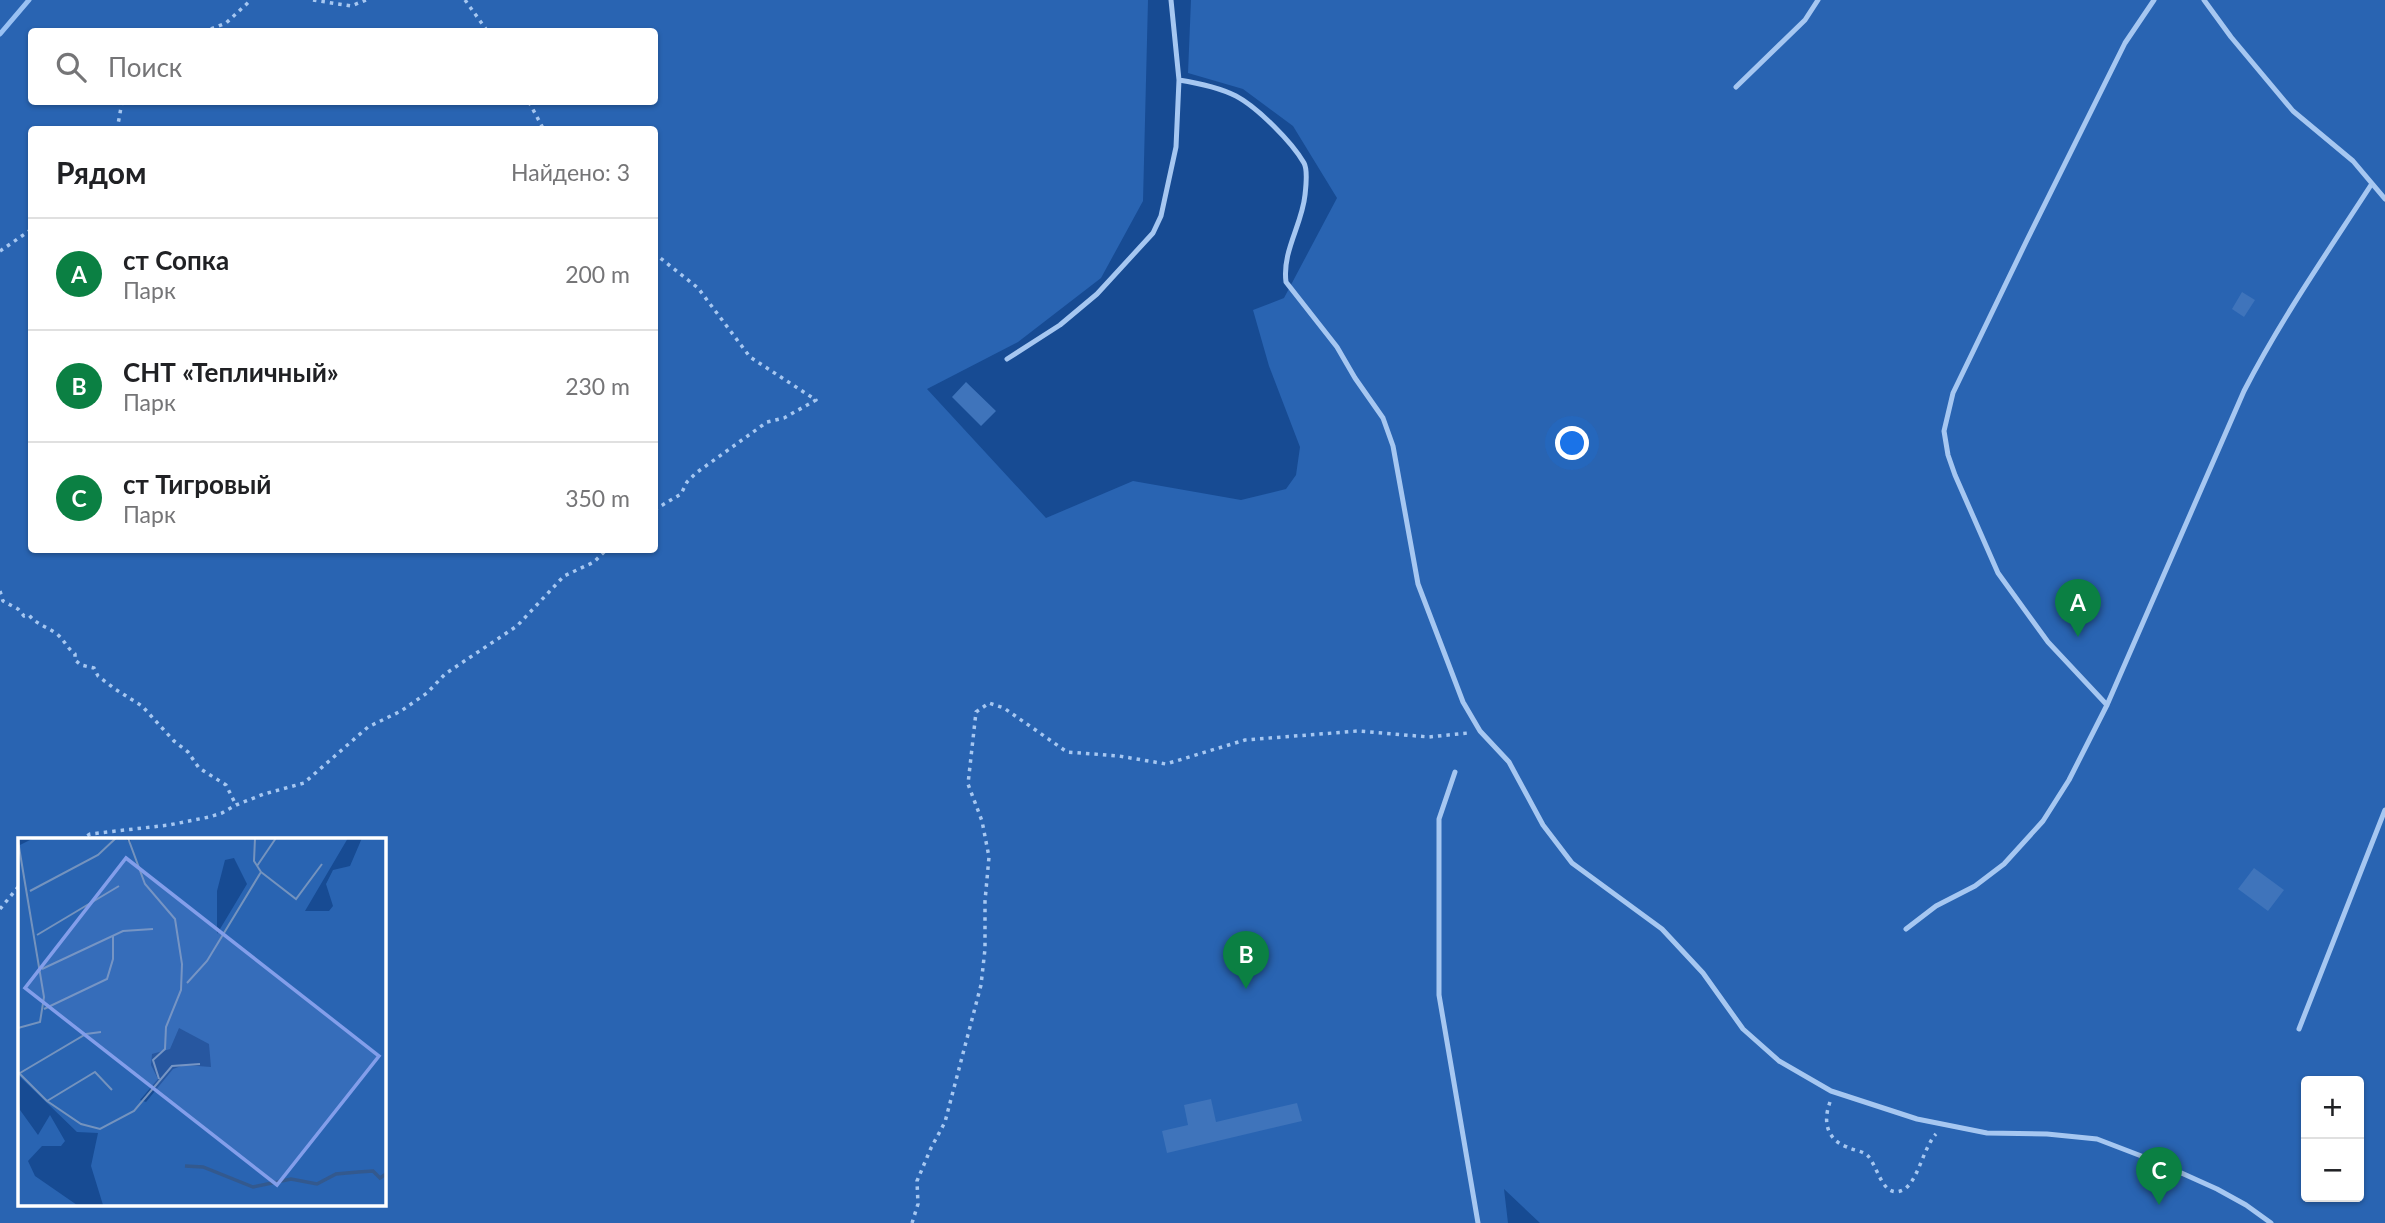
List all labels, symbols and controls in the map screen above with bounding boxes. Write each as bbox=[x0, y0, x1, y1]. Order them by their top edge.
search box bbox=[28, 28, 658, 105]
icon: search bbox=[52, 48, 90, 86]
text: Поиск bbox=[108, 51, 182, 83]
text: Рядом bbox=[56, 154, 146, 190]
text: Найдено: 3 bbox=[511, 158, 630, 186]
text: ст Сопка bbox=[123, 244, 229, 276]
text: A bbox=[71, 260, 87, 288]
text: 200 m bbox=[565, 260, 630, 288]
text: Парк bbox=[123, 276, 176, 304]
text: СНТ «Тепличный» bbox=[123, 356, 339, 388]
text: B bbox=[71, 372, 87, 400]
text: 230 m bbox=[565, 372, 630, 400]
text: Парк bbox=[123, 388, 176, 416]
your location bbox=[1555, 426, 1589, 460]
text: ст Тигровый bbox=[123, 468, 271, 500]
text: C bbox=[71, 484, 87, 512]
text: 350 m bbox=[565, 484, 630, 512]
text: Парк bbox=[123, 500, 176, 528]
pin: A bbox=[2055, 579, 2101, 637]
inset map bbox=[18, 838, 385, 1206]
pin: B bbox=[1223, 931, 1269, 989]
map controls bbox=[2301, 1076, 2364, 1202]
button: + bbox=[2301, 1076, 2364, 1139]
button: − bbox=[2301, 1139, 2364, 1202]
pin: C bbox=[2136, 1147, 2182, 1205]

